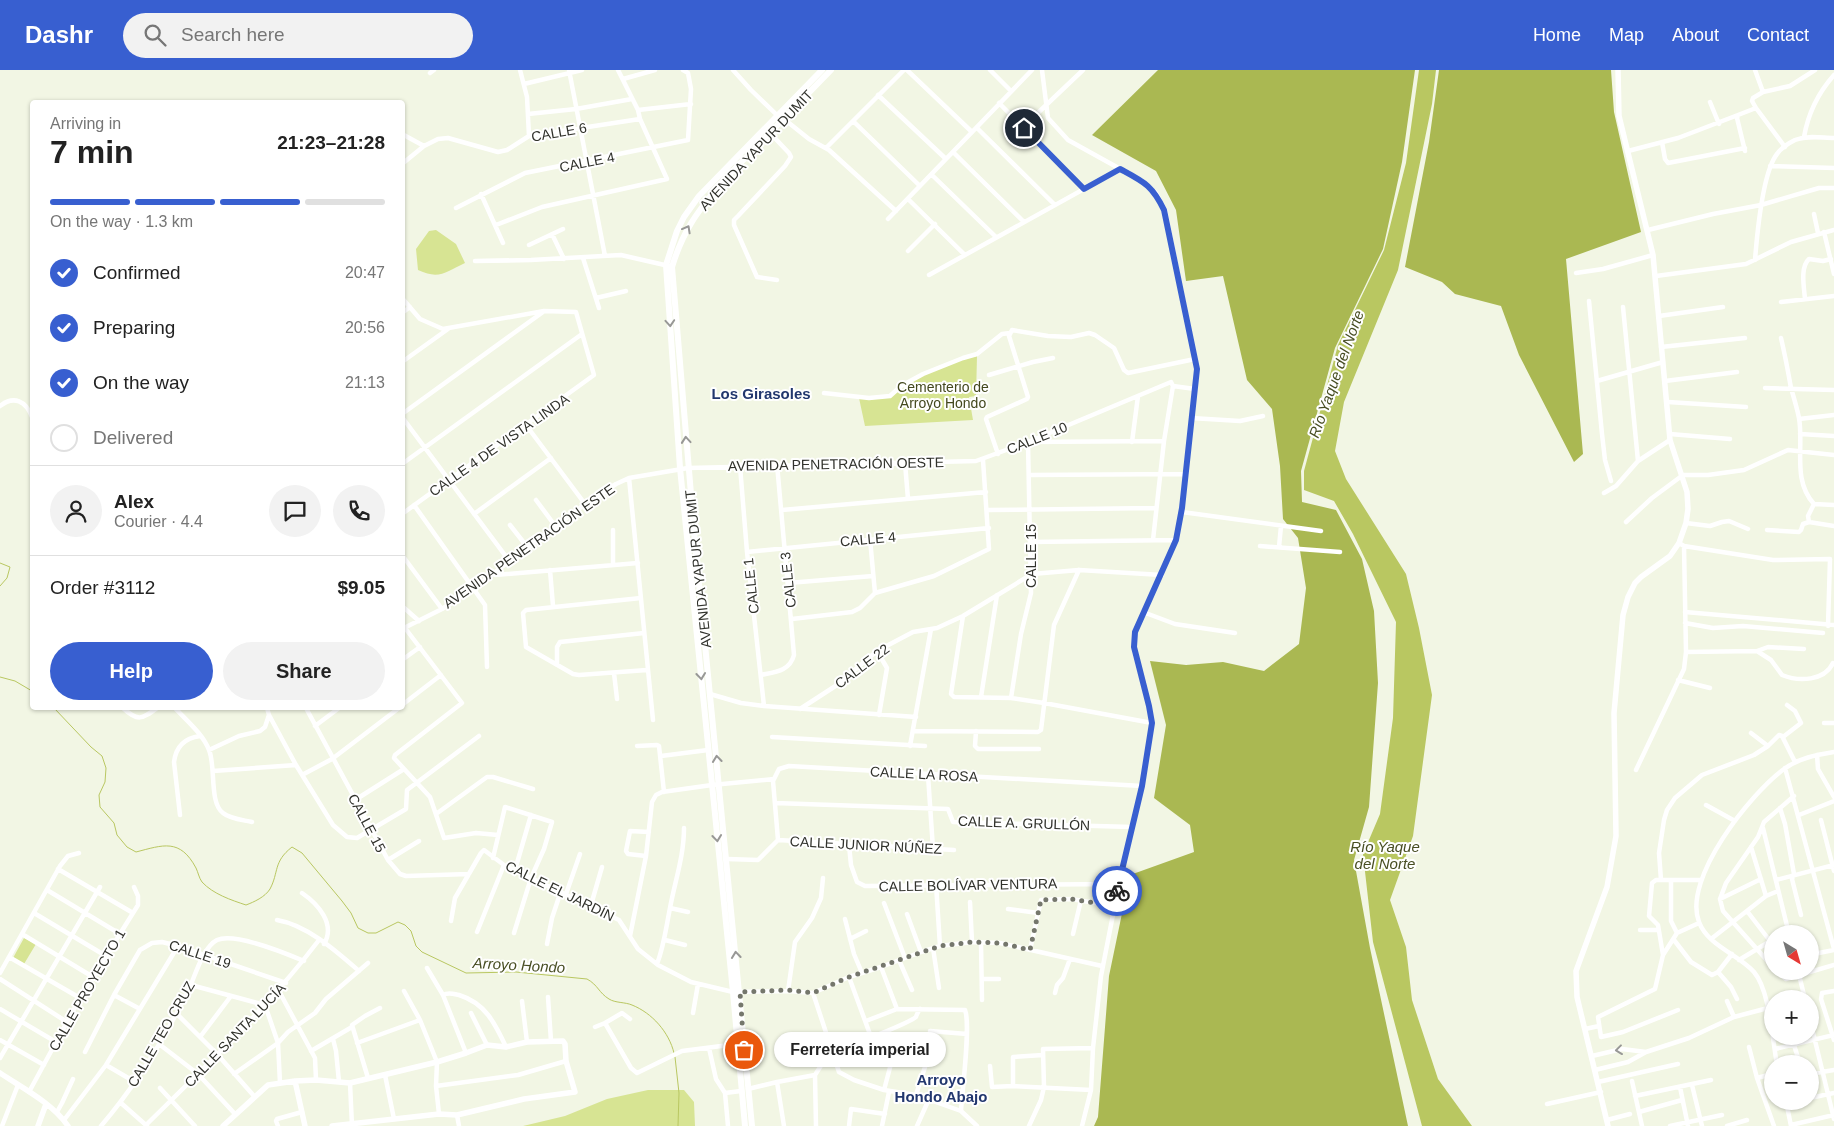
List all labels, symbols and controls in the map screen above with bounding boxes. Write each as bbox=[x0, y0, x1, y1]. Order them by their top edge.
search box bbox=[123, 13, 473, 58]
text: Dashr bbox=[25, 21, 93, 48]
icon: search bbox=[141, 21, 169, 49]
text: Search here bbox=[181, 24, 285, 45]
text: Home bbox=[1533, 25, 1581, 45]
text: Map bbox=[1609, 25, 1644, 45]
text: About bbox=[1672, 25, 1719, 45]
text: Contact bbox=[1747, 25, 1809, 45]
street label: AVENIDA YAPUR DUMIT bbox=[696, 86, 816, 213]
pin bbox=[1003, 107, 1045, 149]
icon: home bbox=[1010, 114, 1038, 142]
text: Arriving in bbox=[50, 115, 121, 132]
street label: CALLE 6 bbox=[530, 119, 588, 145]
text: 21:23–21:28 bbox=[277, 132, 385, 153]
text: 7 min bbox=[50, 134, 134, 170]
street label: CALLE 4 bbox=[558, 149, 616, 175]
text: On the way · 1.3 km bbox=[50, 213, 193, 230]
one-way arrow bbox=[681, 225, 691, 234]
icon: check bbox=[50, 259, 78, 287]
text: Confirmed bbox=[93, 262, 181, 283]
text: 20:47 bbox=[345, 264, 385, 281]
water label: Río Yaque del Norte bbox=[1305, 308, 1367, 440]
icon: check bbox=[50, 314, 78, 342]
text: Preparing bbox=[93, 317, 175, 338]
text: 20:56 bbox=[345, 319, 385, 336]
one-way arrow bbox=[664, 319, 675, 327]
icon: check bbox=[50, 369, 78, 397]
text: On the way bbox=[93, 372, 189, 393]
text: 21:13 bbox=[345, 374, 385, 391]
park label: Cementerio de Arroyo Hondo bbox=[897, 379, 989, 411]
district label: Los Girasoles bbox=[711, 385, 811, 402]
street label: CALLE 4 DE VISTA LINDA bbox=[426, 390, 573, 499]
street label: CALLE 10 bbox=[1004, 419, 1070, 457]
text: Delivered bbox=[93, 427, 173, 448]
one-way arrow bbox=[681, 436, 692, 444]
street label: AVENIDA PENETRACIÓN OESTE bbox=[728, 454, 944, 474]
street label: AVENIDA PENETRACIÓN ESTE bbox=[440, 481, 618, 611]
button: person bbox=[50, 485, 102, 537]
button: chat bbox=[269, 485, 321, 537]
button: phone bbox=[333, 485, 385, 537]
street label: AVENIDA YAPUR DUMIT bbox=[682, 489, 714, 649]
text: Alex bbox=[114, 491, 154, 512]
text: Courier · 4.4 bbox=[114, 513, 203, 530]
street label: CALLE 15 bbox=[1023, 524, 1039, 588]
street label: CALLE 4 bbox=[839, 529, 897, 549]
street label: CALLE 3 bbox=[777, 551, 799, 609]
street label: CALLE 1 bbox=[740, 557, 762, 615]
text: Order #3112 bbox=[50, 577, 155, 598]
text: $9.05 bbox=[337, 577, 385, 598]
street label: CALLE 22 bbox=[832, 640, 892, 692]
button: Help bbox=[50, 642, 213, 700]
button: Share bbox=[223, 642, 385, 700]
one-way arrow bbox=[696, 672, 707, 680]
one-way arrow bbox=[712, 755, 723, 763]
street label: CALLE LA ROSA bbox=[870, 763, 979, 785]
street label: CALLE 15 bbox=[345, 791, 389, 855]
street label: CALLE A. GRULLÓN bbox=[958, 813, 1090, 833]
street label: CALLE JUNIOR NÚÑEZ bbox=[789, 833, 943, 857]
one-way arrow bbox=[711, 834, 722, 842]
water label: Río Yaque del Norte bbox=[1350, 838, 1420, 872]
street label: CALLE EL JARDÍN bbox=[503, 858, 617, 924]
courier bbox=[1092, 866, 1142, 916]
street label: CALLE BOLÍVAR VENTURA bbox=[879, 875, 1058, 895]
icon: bike bbox=[1103, 877, 1131, 905]
north arrow bbox=[1764, 925, 1819, 980]
map controls bbox=[1764, 925, 1819, 1110]
street label: CALLE PROYECTO 1 bbox=[46, 926, 129, 1054]
street label: CALLE 19 bbox=[167, 937, 233, 972]
one-way arrow bbox=[731, 951, 742, 959]
water label: Arroyo Hondo bbox=[471, 954, 566, 976]
street label: CALLE TEO CRUZ bbox=[124, 978, 198, 1090]
street label: CALLE SANTA LUCÍA bbox=[181, 979, 289, 1090]
button: + bbox=[1764, 990, 1819, 1045]
pin bbox=[723, 1029, 765, 1071]
callout: Ferretería imperial bbox=[774, 1032, 946, 1068]
icon: bag bbox=[730, 1036, 758, 1064]
text: Ferretería imperial bbox=[790, 1041, 930, 1058]
one-way arrow bbox=[1615, 1044, 1623, 1055]
button: − bbox=[1764, 1055, 1819, 1110]
district label: Arroyo Hondo Abajo bbox=[895, 1071, 987, 1105]

